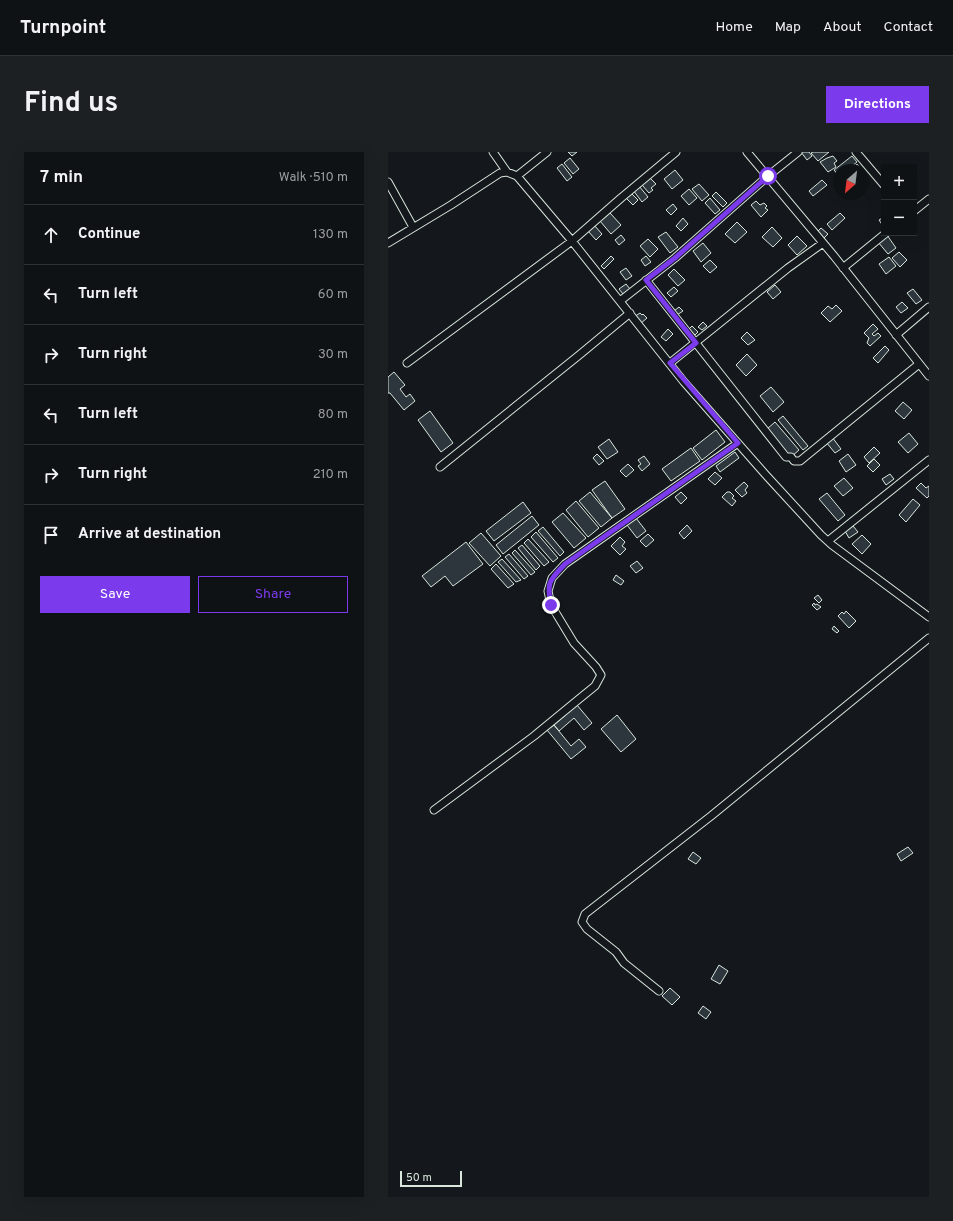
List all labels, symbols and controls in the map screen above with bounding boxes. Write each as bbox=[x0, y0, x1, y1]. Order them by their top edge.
text: Turnpoint bbox=[20, 16, 106, 40]
text: Home bbox=[716, 19, 753, 36]
text: Map bbox=[775, 19, 801, 36]
text: About bbox=[823, 19, 862, 36]
text: Contact bbox=[884, 19, 933, 36]
text: Find us bbox=[24, 86, 118, 122]
button: Directions bbox=[826, 86, 929, 123]
north arrow bbox=[833, 164, 869, 200]
map controls bbox=[881, 164, 917, 236]
button: + bbox=[881, 164, 917, 200]
text: 7 min bbox=[40, 167, 83, 189]
route start bbox=[759, 167, 777, 185]
text: Walk · 510 m bbox=[279, 170, 348, 186]
button: − bbox=[881, 200, 917, 236]
icon: ahead bbox=[40, 224, 62, 246]
text: Continue bbox=[78, 225, 140, 244]
text: 130 m bbox=[313, 227, 348, 243]
icon: left bbox=[40, 284, 62, 306]
text: Turn left bbox=[78, 285, 138, 304]
text: 60 m bbox=[318, 287, 348, 303]
icon: right bbox=[40, 344, 62, 366]
text: Turn right bbox=[78, 345, 147, 364]
text: 30 m bbox=[318, 347, 348, 363]
icon: left bbox=[40, 404, 62, 426]
text: Turn left bbox=[78, 405, 138, 424]
text: 80 m bbox=[318, 407, 348, 423]
icon: right bbox=[40, 464, 62, 486]
text: Turn right bbox=[78, 465, 147, 484]
text: 210 m bbox=[313, 467, 348, 483]
icon: arrive bbox=[40, 524, 62, 546]
text: Arrive at destination bbox=[78, 525, 221, 544]
button: Save bbox=[40, 576, 190, 613]
button: Share bbox=[198, 576, 348, 613]
route end bbox=[542, 596, 560, 614]
scale bar bbox=[400, 1169, 462, 1188]
text: 50 m bbox=[406, 1171, 432, 1185]

